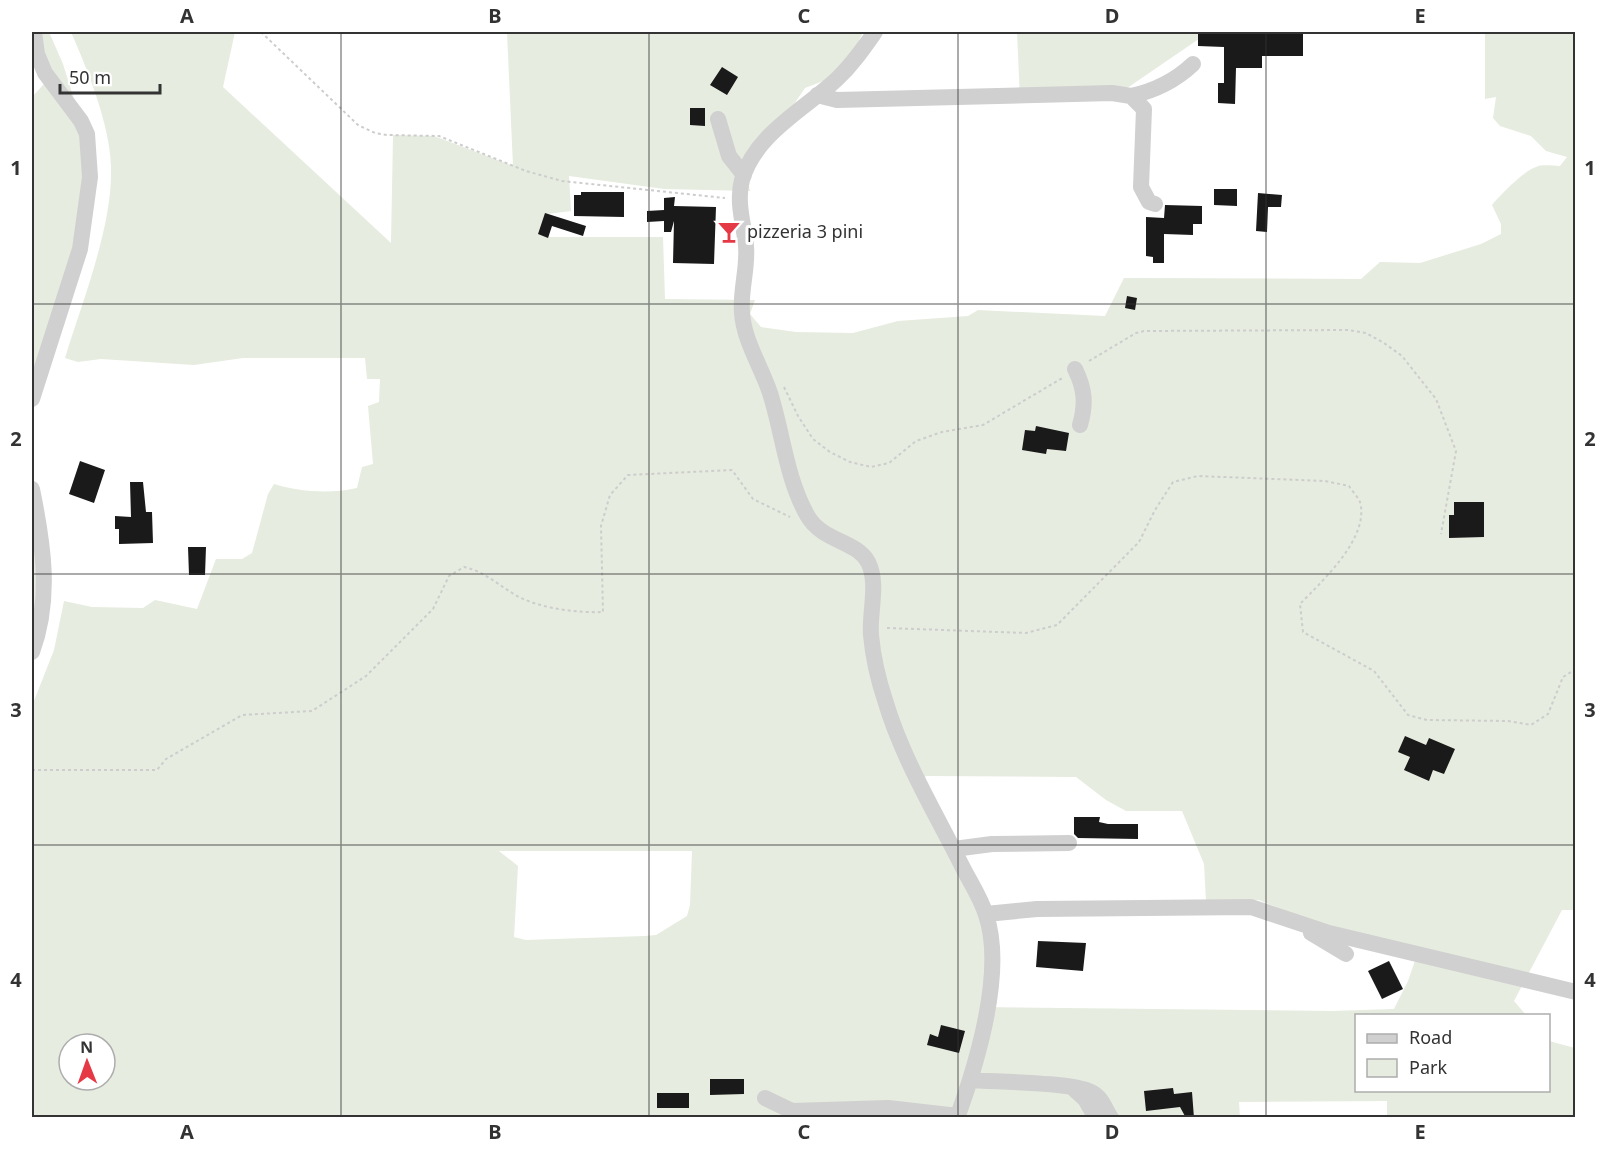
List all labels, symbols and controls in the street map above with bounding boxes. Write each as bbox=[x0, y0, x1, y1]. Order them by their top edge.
text: A bbox=[180, 2, 194, 29]
text: B bbox=[488, 2, 502, 29]
text: C bbox=[798, 2, 811, 29]
text: D bbox=[1105, 2, 1119, 29]
text: E bbox=[1414, 2, 1426, 29]
scale bar bbox=[60, 57, 160, 95]
text: 50 m bbox=[69, 65, 111, 89]
text: 1 bbox=[10, 154, 22, 181]
text: 1 bbox=[1584, 154, 1596, 181]
bar icon: pizzeria 3 pini bbox=[716, 219, 742, 245]
place label: pizzeria 3 pini bbox=[747, 219, 863, 243]
text: 2 bbox=[10, 425, 22, 452]
text: 2 bbox=[1584, 425, 1596, 452]
text: 3 bbox=[10, 696, 22, 723]
text: 3 bbox=[1584, 696, 1596, 723]
text: 4 bbox=[10, 966, 22, 993]
text: 4 bbox=[1584, 966, 1596, 993]
legend bbox=[1355, 1014, 1550, 1092]
text: Road bbox=[1409, 1025, 1452, 1049]
north arrow bbox=[57, 1032, 117, 1092]
text: N bbox=[80, 1036, 93, 1058]
text: Park bbox=[1409, 1055, 1447, 1079]
text: A bbox=[180, 1118, 194, 1145]
text: B bbox=[488, 1118, 502, 1145]
text: C bbox=[798, 1118, 811, 1145]
text: D bbox=[1105, 1118, 1119, 1145]
text: E bbox=[1414, 1118, 1426, 1145]

